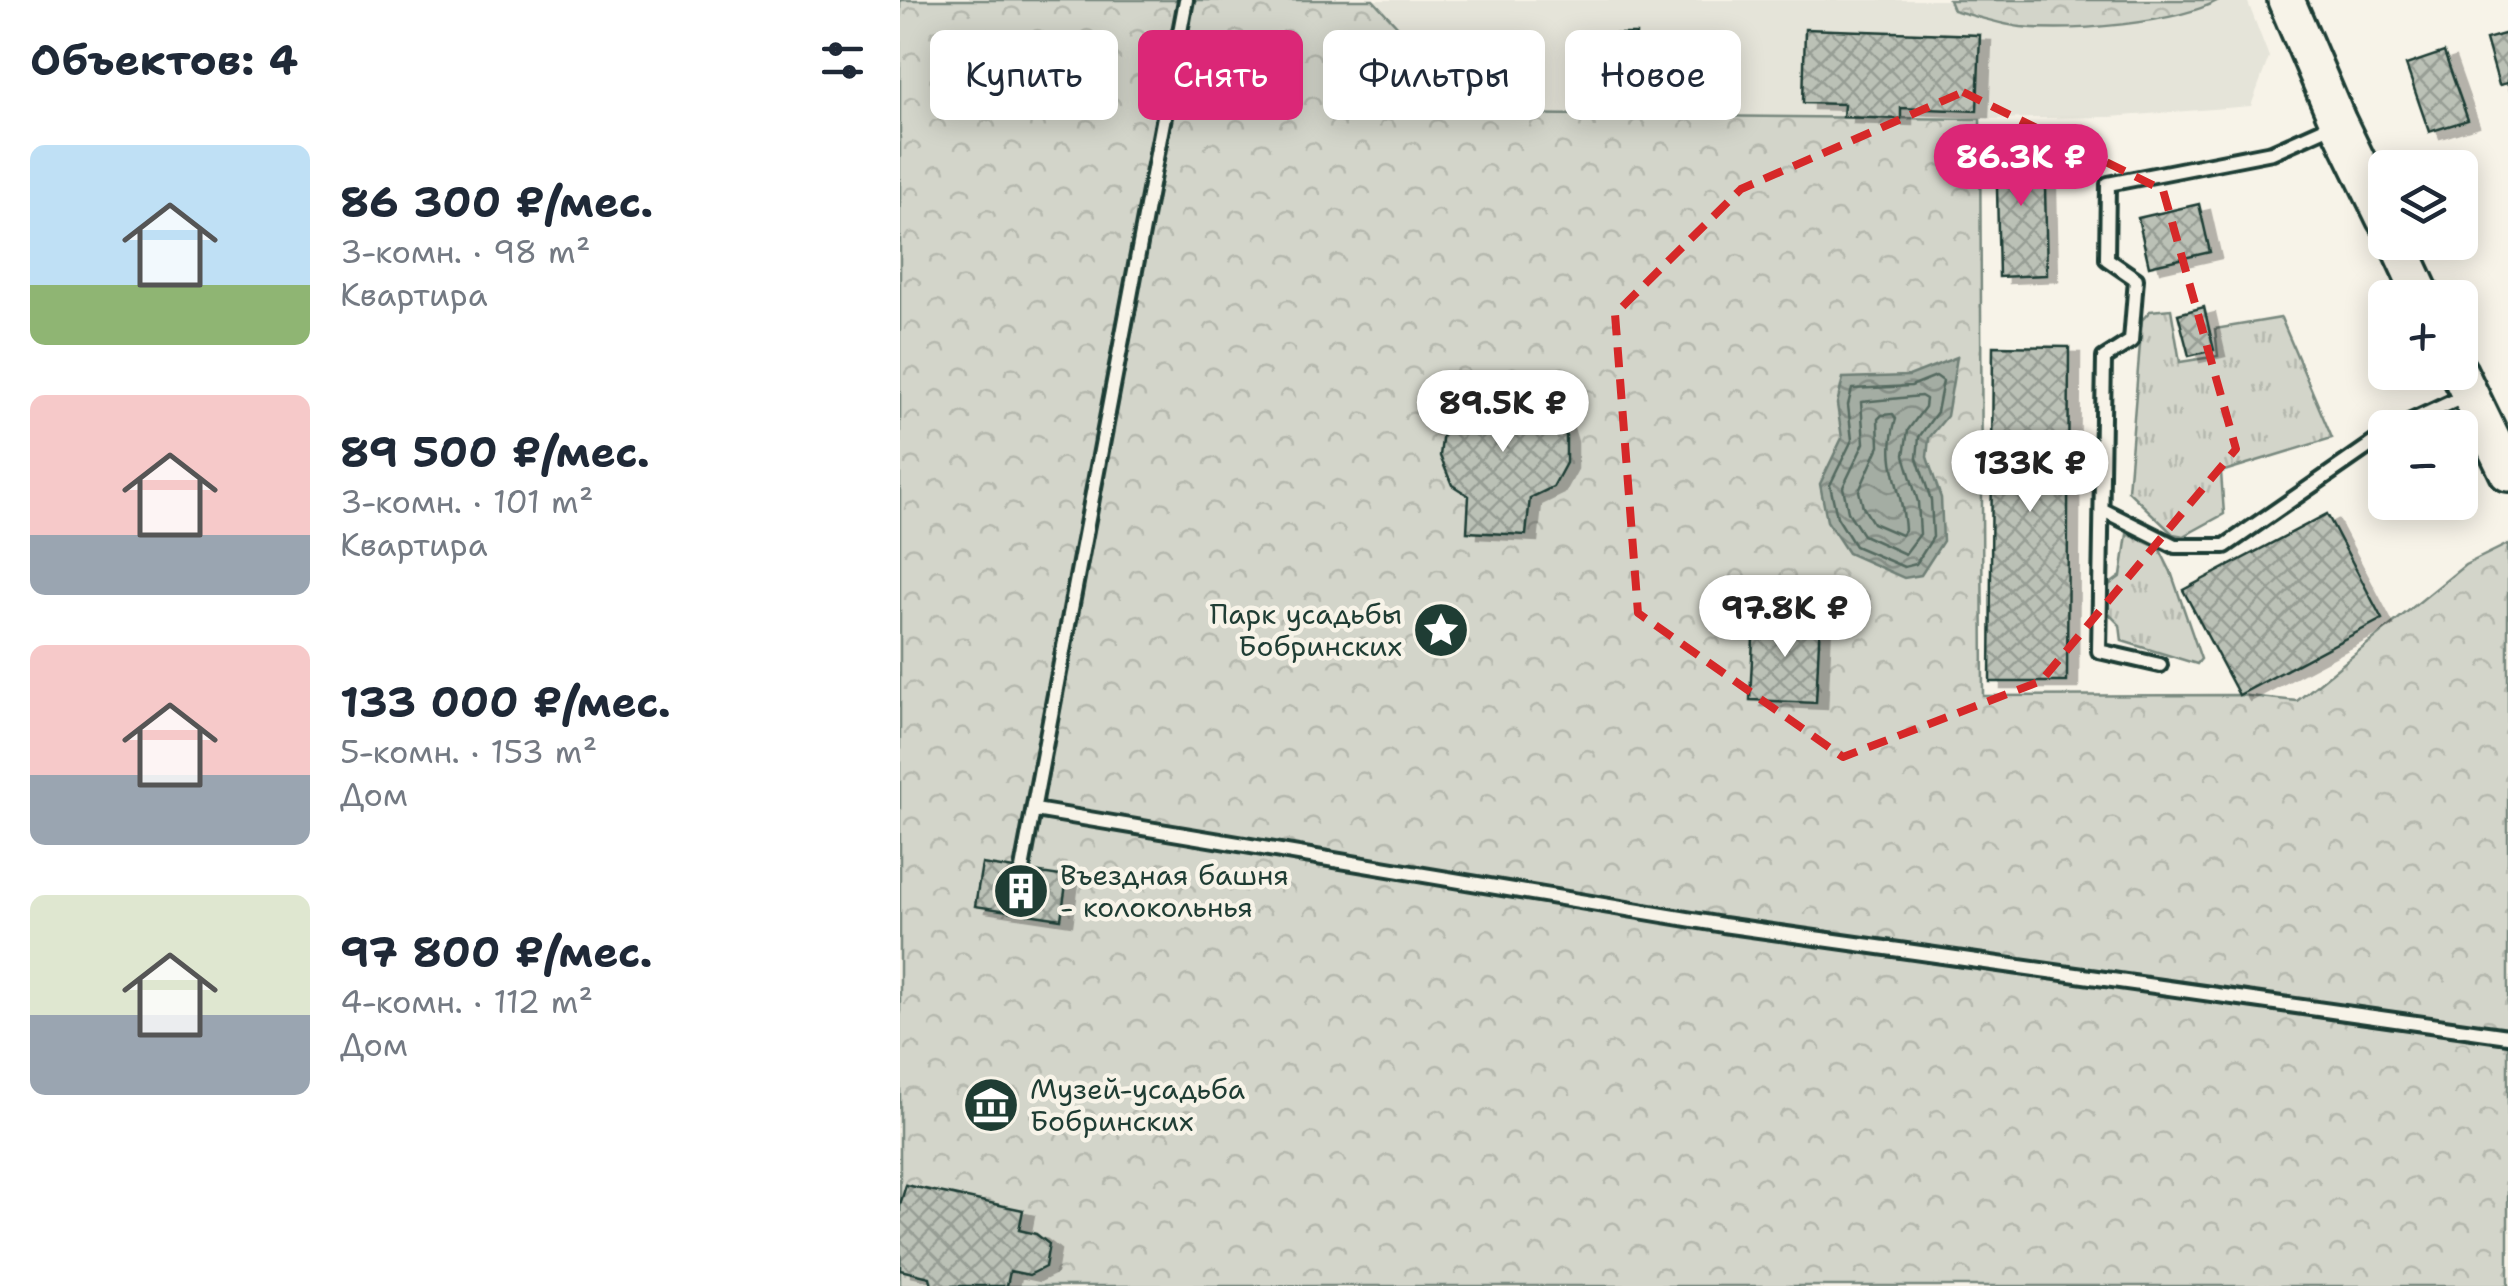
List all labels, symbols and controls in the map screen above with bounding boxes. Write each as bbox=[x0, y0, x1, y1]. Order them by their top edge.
chip: Купить bbox=[930, 30, 1118, 120]
chip: Снять bbox=[1138, 30, 1303, 120]
chip: Фильтры bbox=[1323, 30, 1545, 120]
chip: Новое bbox=[1565, 30, 1741, 120]
text: Объектов: 4 bbox=[30, 32, 298, 88]
icon: filters bbox=[815, 33, 870, 88]
pin: 86.3K ₽ bbox=[1929, 124, 2113, 209]
text: 86.3K ₽ bbox=[1956, 135, 2086, 178]
map controls bbox=[2368, 150, 2478, 520]
button: layers bbox=[2368, 150, 2478, 260]
text: 86 300 ₽/мес. bbox=[340, 174, 653, 230]
icon: home bbox=[110, 185, 230, 305]
text: 3-комн. · 98 m² bbox=[340, 230, 590, 273]
text: Квартира bbox=[340, 273, 488, 316]
button: + bbox=[2368, 280, 2478, 390]
pin: 89.5K ₽ bbox=[1411, 370, 1595, 455]
text: 89.5K ₽ bbox=[1439, 381, 1567, 424]
button: − bbox=[2368, 410, 2478, 520]
text: 89 500 ₽/мес. bbox=[340, 424, 650, 480]
pin: 133K ₽ bbox=[1949, 430, 2111, 515]
icon: home bbox=[110, 435, 230, 555]
text: 133K ₽ bbox=[1973, 441, 2087, 484]
text: 3-комн. · 101 m² bbox=[340, 480, 593, 523]
text: Квартира bbox=[340, 523, 488, 566]
pin: 97.8K ₽ bbox=[1693, 575, 1877, 660]
text: 97.8K ₽ bbox=[1721, 586, 1849, 629]
place label: Парк усадьбы Бобринских bbox=[1210, 595, 1402, 665]
place icon: Парк усадьбы Бобринских bbox=[1411, 600, 1471, 660]
text: 133 000 ₽/мес. bbox=[340, 674, 671, 730]
icon: home bbox=[110, 685, 230, 805]
text: 5-комн. · 153 m² bbox=[340, 730, 597, 773]
text: Дом bbox=[340, 773, 408, 816]
place label: Въездная башня - колокольнья bbox=[1060, 856, 1289, 926]
building icon: Въездная башня - колокольнья bbox=[991, 861, 1051, 921]
text: 97 800 ₽/мес. bbox=[340, 924, 653, 980]
icon: home bbox=[110, 935, 230, 1055]
text: 4-комн. · 112 m² bbox=[340, 980, 593, 1023]
text: Дом bbox=[340, 1023, 408, 1066]
place label: Музей-усадьба Бобринских bbox=[1030, 1070, 1245, 1140]
museum icon: Музей-усадьба Бобринских bbox=[961, 1075, 1021, 1135]

